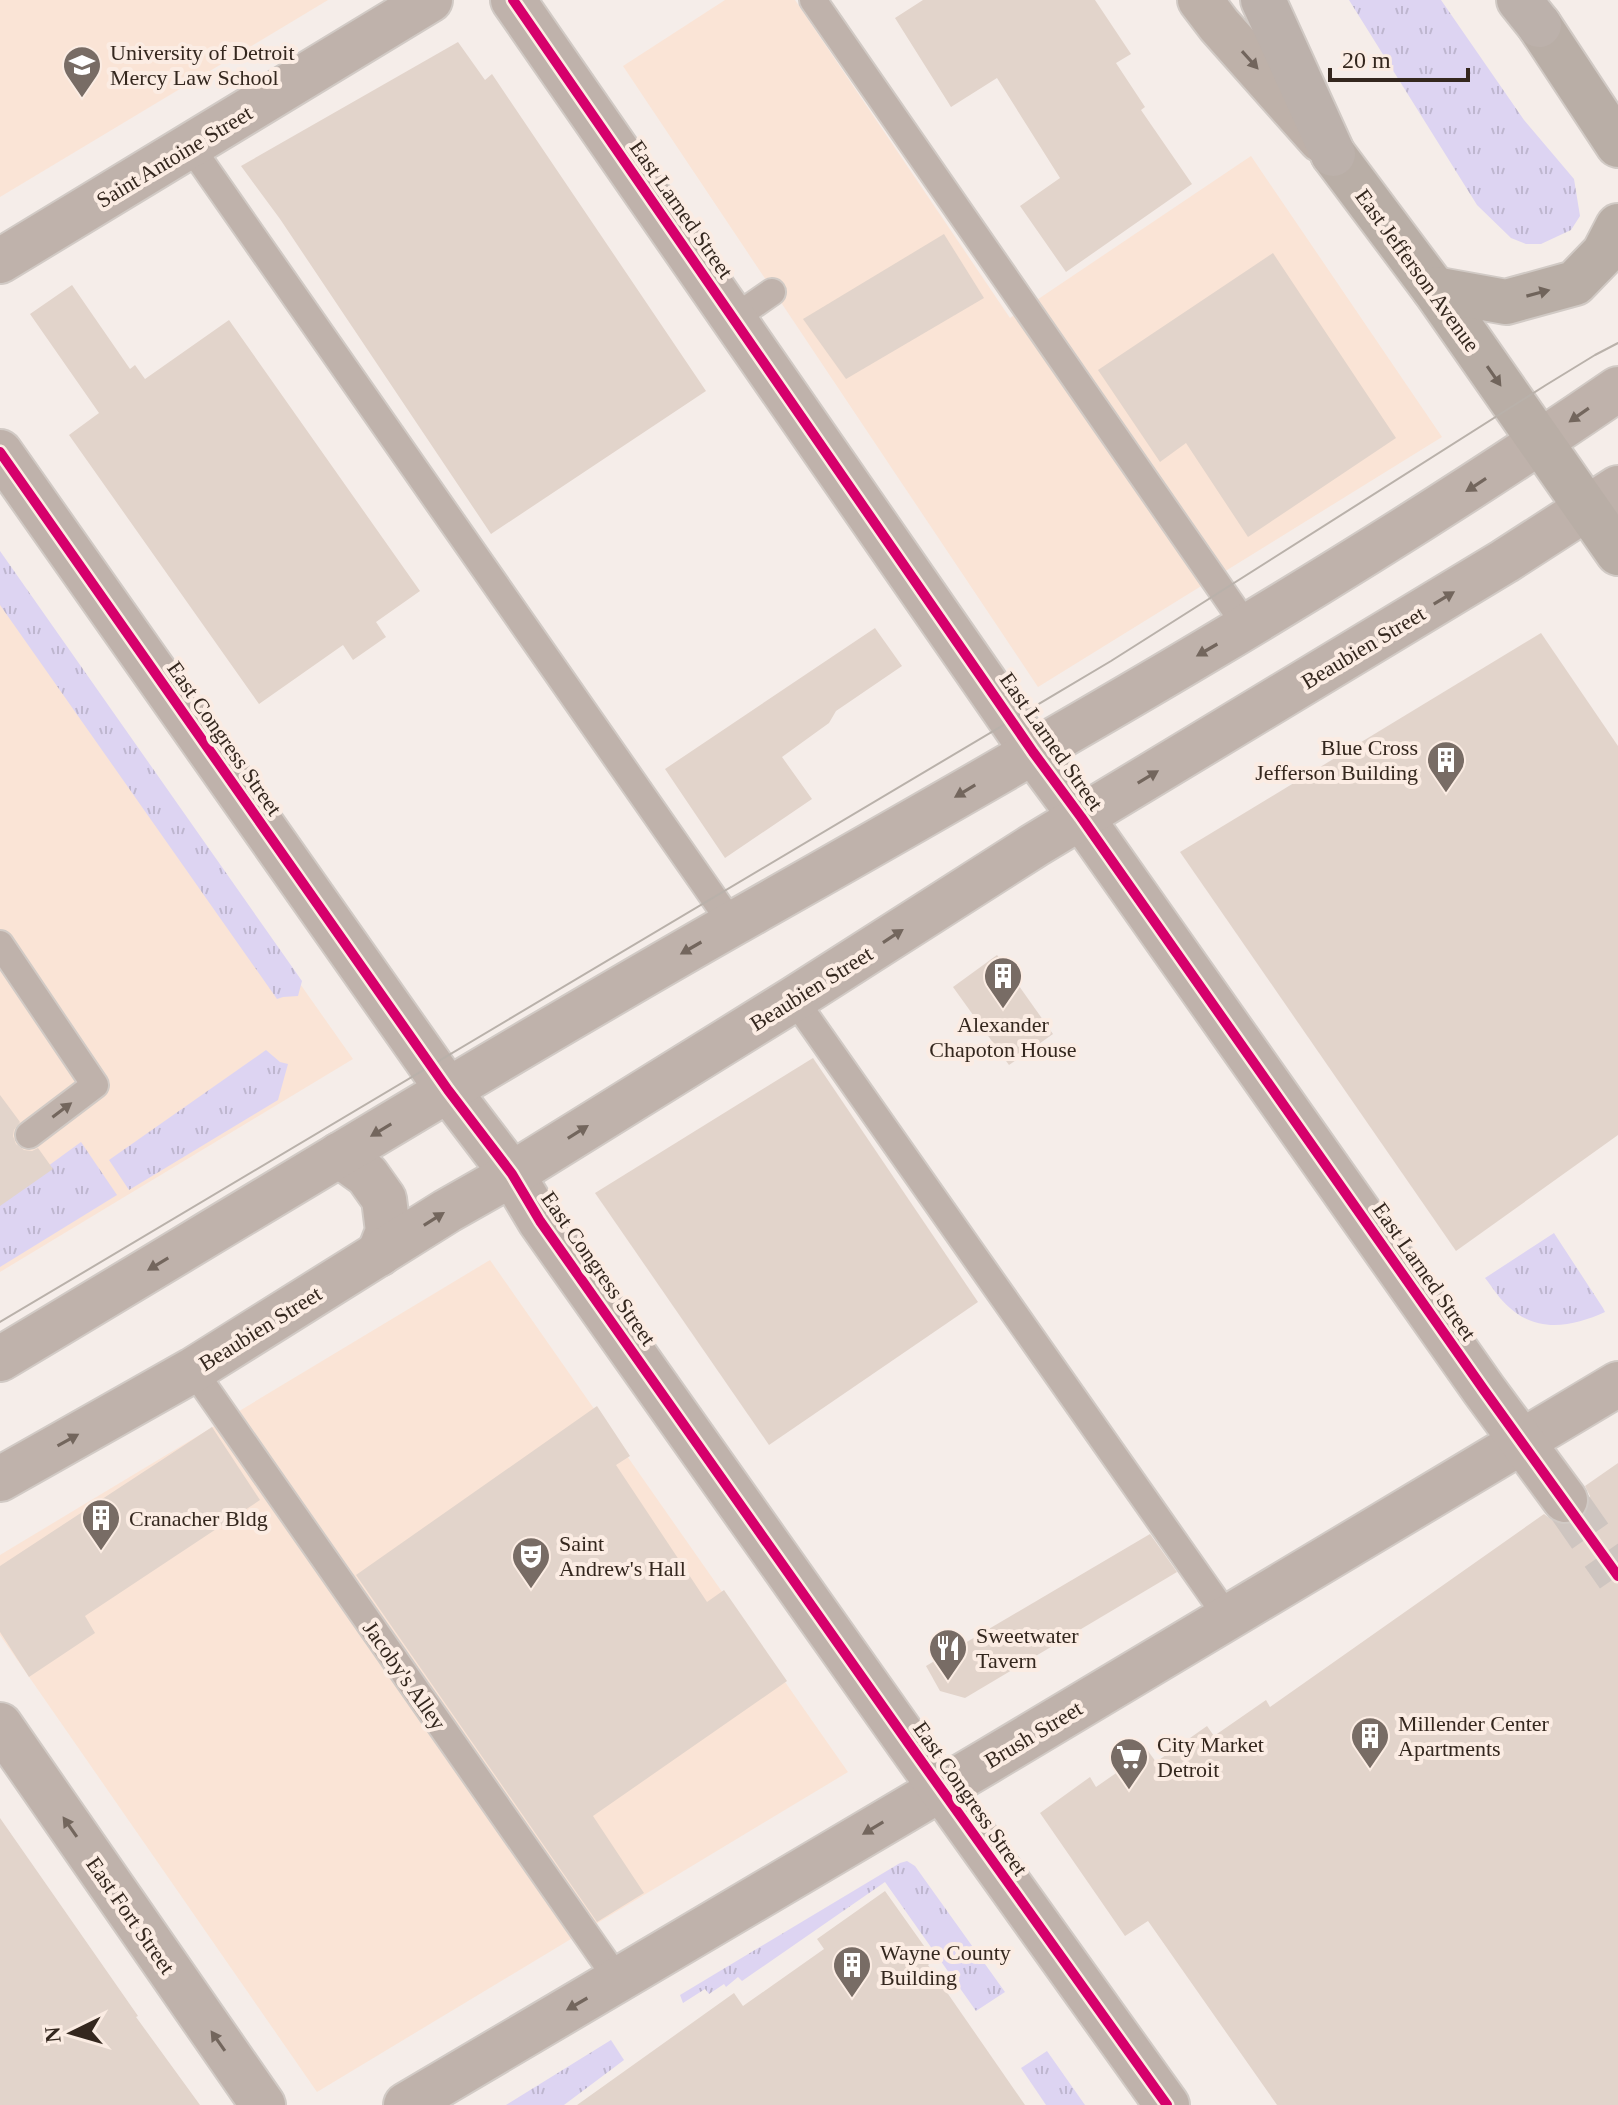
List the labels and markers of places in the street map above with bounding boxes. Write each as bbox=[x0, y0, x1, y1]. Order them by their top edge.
place label: University of Detroit Mercy Law School bbox=[110, 40, 295, 90]
school or university icon: University of Detroit Mercy Law School bbox=[61, 44, 103, 99]
place label: Blue Cross Jefferson Building bbox=[1255, 735, 1418, 785]
building icon: Blue Cross Jefferson Building bbox=[1425, 739, 1467, 794]
building icon: Alexander Chapoton House bbox=[982, 955, 1024, 1010]
place label: Alexander Chapoton House bbox=[929, 1012, 1077, 1062]
building icon: Cranacher Bldg bbox=[80, 1497, 122, 1552]
place label: Cranacher Bldg bbox=[129, 1506, 268, 1531]
place label: Saint Andrew's Hall bbox=[559, 1531, 686, 1581]
theatre icon: Saint Andrew's Hall bbox=[510, 1535, 552, 1590]
place label: Sweetwater Tavern bbox=[976, 1623, 1079, 1673]
restaurant icon: Sweetwater Tavern bbox=[927, 1627, 969, 1682]
place label: Millender Center Apartments bbox=[1398, 1711, 1550, 1761]
building icon: Millender Center Apartments bbox=[1349, 1715, 1391, 1770]
place label: City Market Detroit bbox=[1157, 1732, 1264, 1782]
supermarket icon: City Market Detroit bbox=[1108, 1736, 1150, 1791]
place label: Wayne County Building bbox=[880, 1940, 1011, 1990]
building icon: Wayne County Building bbox=[831, 1944, 873, 1999]

